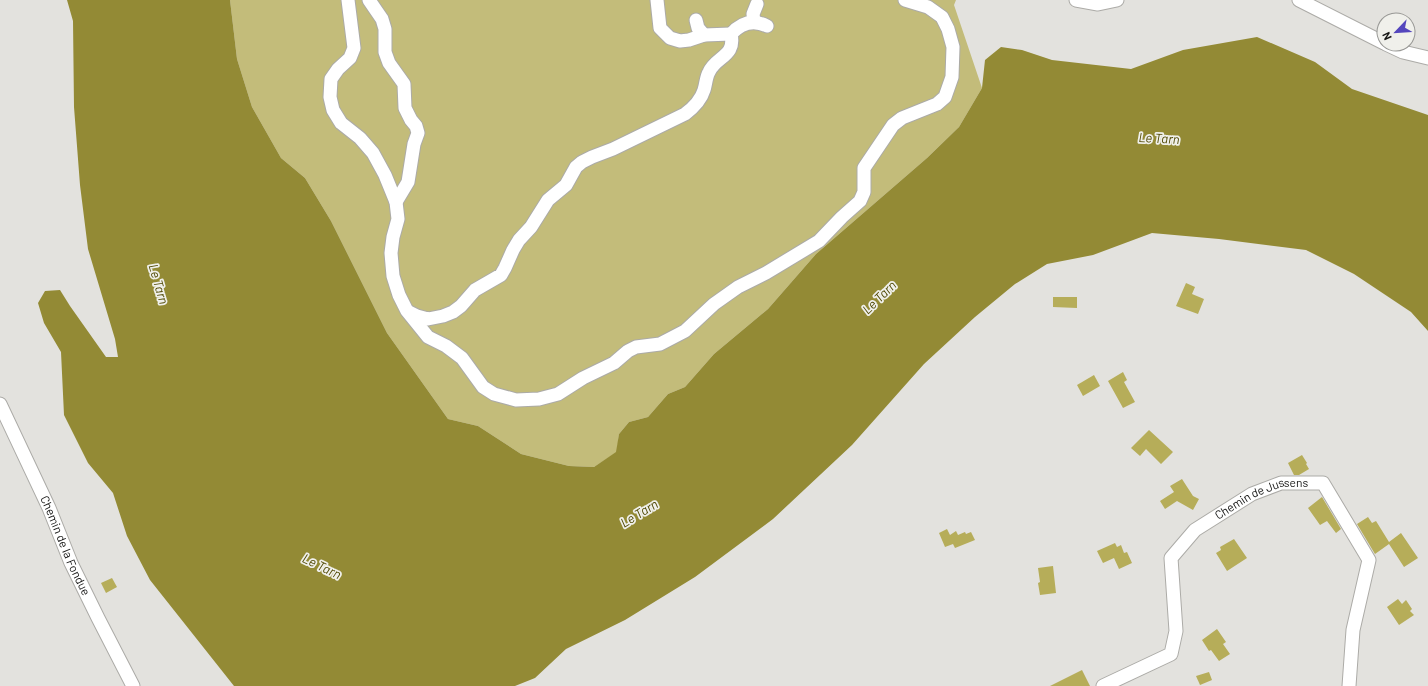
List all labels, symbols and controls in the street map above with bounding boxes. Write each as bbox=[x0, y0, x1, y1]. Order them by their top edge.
north arrow bbox=[1376, 12, 1416, 52]
text: N bbox=[1379, 30, 1394, 43]
water label: Le Tarn bbox=[1138, 129, 1180, 147]
water label: Le Tarn bbox=[146, 262, 172, 306]
water label: Le Tarn bbox=[859, 277, 899, 317]
street label: Chemin de Jussens bbox=[1212, 474, 1308, 522]
street label: Chemin de la Fondue bbox=[38, 493, 94, 597]
water label: Le Tarn bbox=[617, 495, 661, 530]
water label: Le Tarn bbox=[300, 550, 344, 582]

